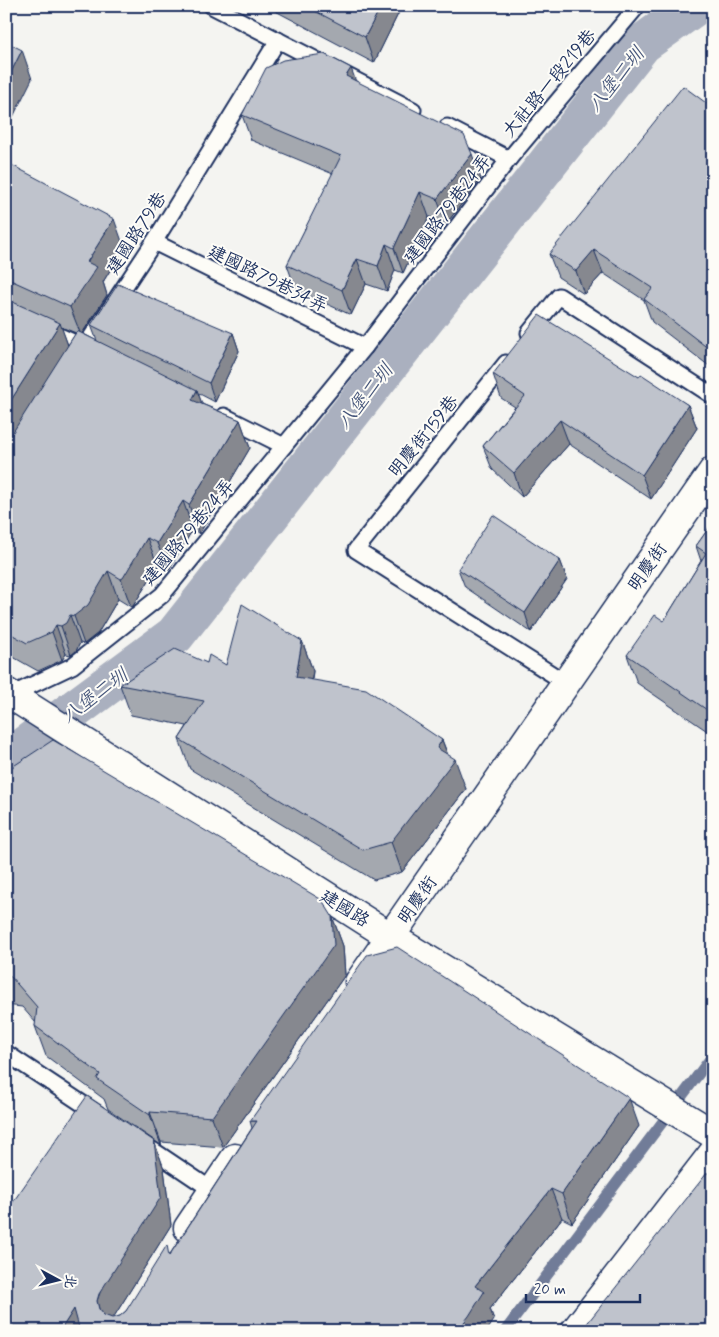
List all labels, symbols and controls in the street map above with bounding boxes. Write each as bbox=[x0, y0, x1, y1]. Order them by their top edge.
street label: 大社路一段219巷 bbox=[497, 25, 602, 143]
water label: 八堡二圳 bbox=[583, 41, 651, 117]
street label: 建國路79巷24弄 bbox=[399, 150, 497, 269]
street label: 建國路79巷 bbox=[101, 188, 172, 279]
street label: 建國路79巷34弄 bbox=[204, 239, 332, 318]
water label: 八堡二圳 bbox=[332, 358, 400, 435]
street label: 明慶街159巷 bbox=[383, 391, 464, 483]
street label: 建國路79巷24弄 bbox=[137, 475, 240, 591]
street label: 明慶街 bbox=[623, 539, 673, 597]
water label: 八堡二圳 bbox=[57, 662, 134, 729]
street label: 明慶街 bbox=[393, 872, 443, 930]
street label: 建國路 bbox=[315, 884, 374, 933]
north arrow bbox=[32, 1254, 82, 1304]
scale bar bbox=[526, 1272, 640, 1304]
text: 北 bbox=[60, 1273, 80, 1290]
text: 20 m bbox=[534, 1280, 566, 1300]

